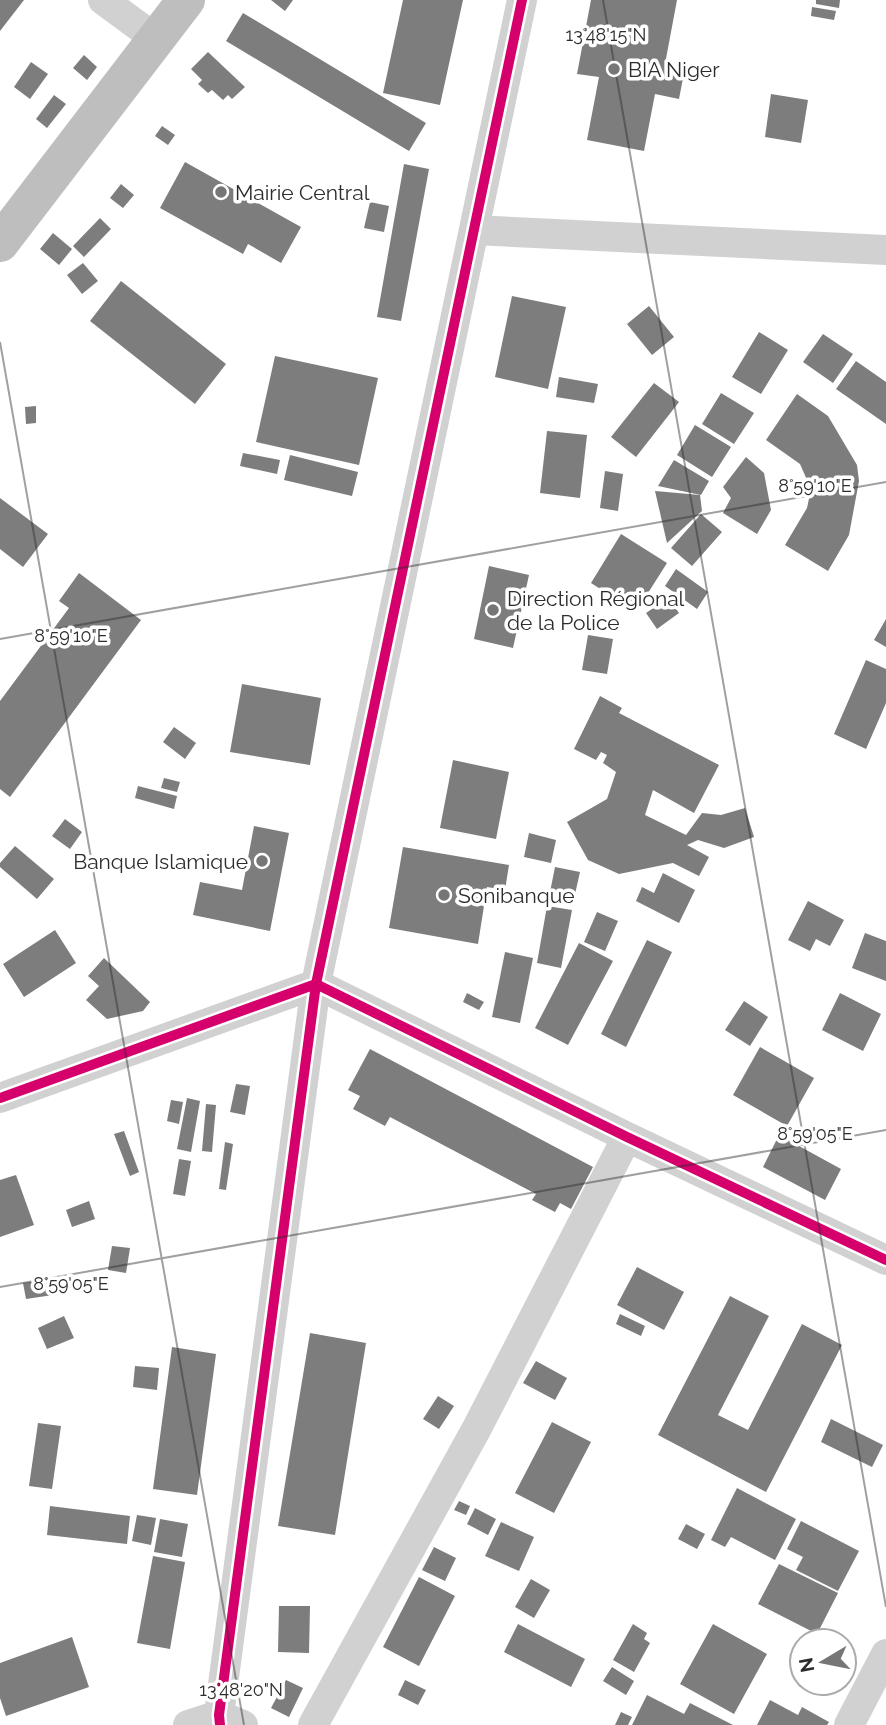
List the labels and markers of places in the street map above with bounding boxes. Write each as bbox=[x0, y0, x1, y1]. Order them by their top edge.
place label: BIA Niger bbox=[628, 57, 720, 82]
marker: BIA Niger bbox=[606, 61, 622, 77]
place label: Mairie Central bbox=[235, 180, 370, 205]
marker: Mairie Central bbox=[213, 184, 229, 200]
place label: Direction Régional de la Police bbox=[507, 586, 685, 635]
marker: Direction Régional de la Police bbox=[485, 602, 501, 618]
place label: Banque Islamique bbox=[73, 849, 248, 874]
marker: Banque Islamique bbox=[254, 853, 270, 869]
place label: Sonibanque bbox=[458, 883, 574, 908]
marker: Sonibanque bbox=[436, 887, 452, 903]

